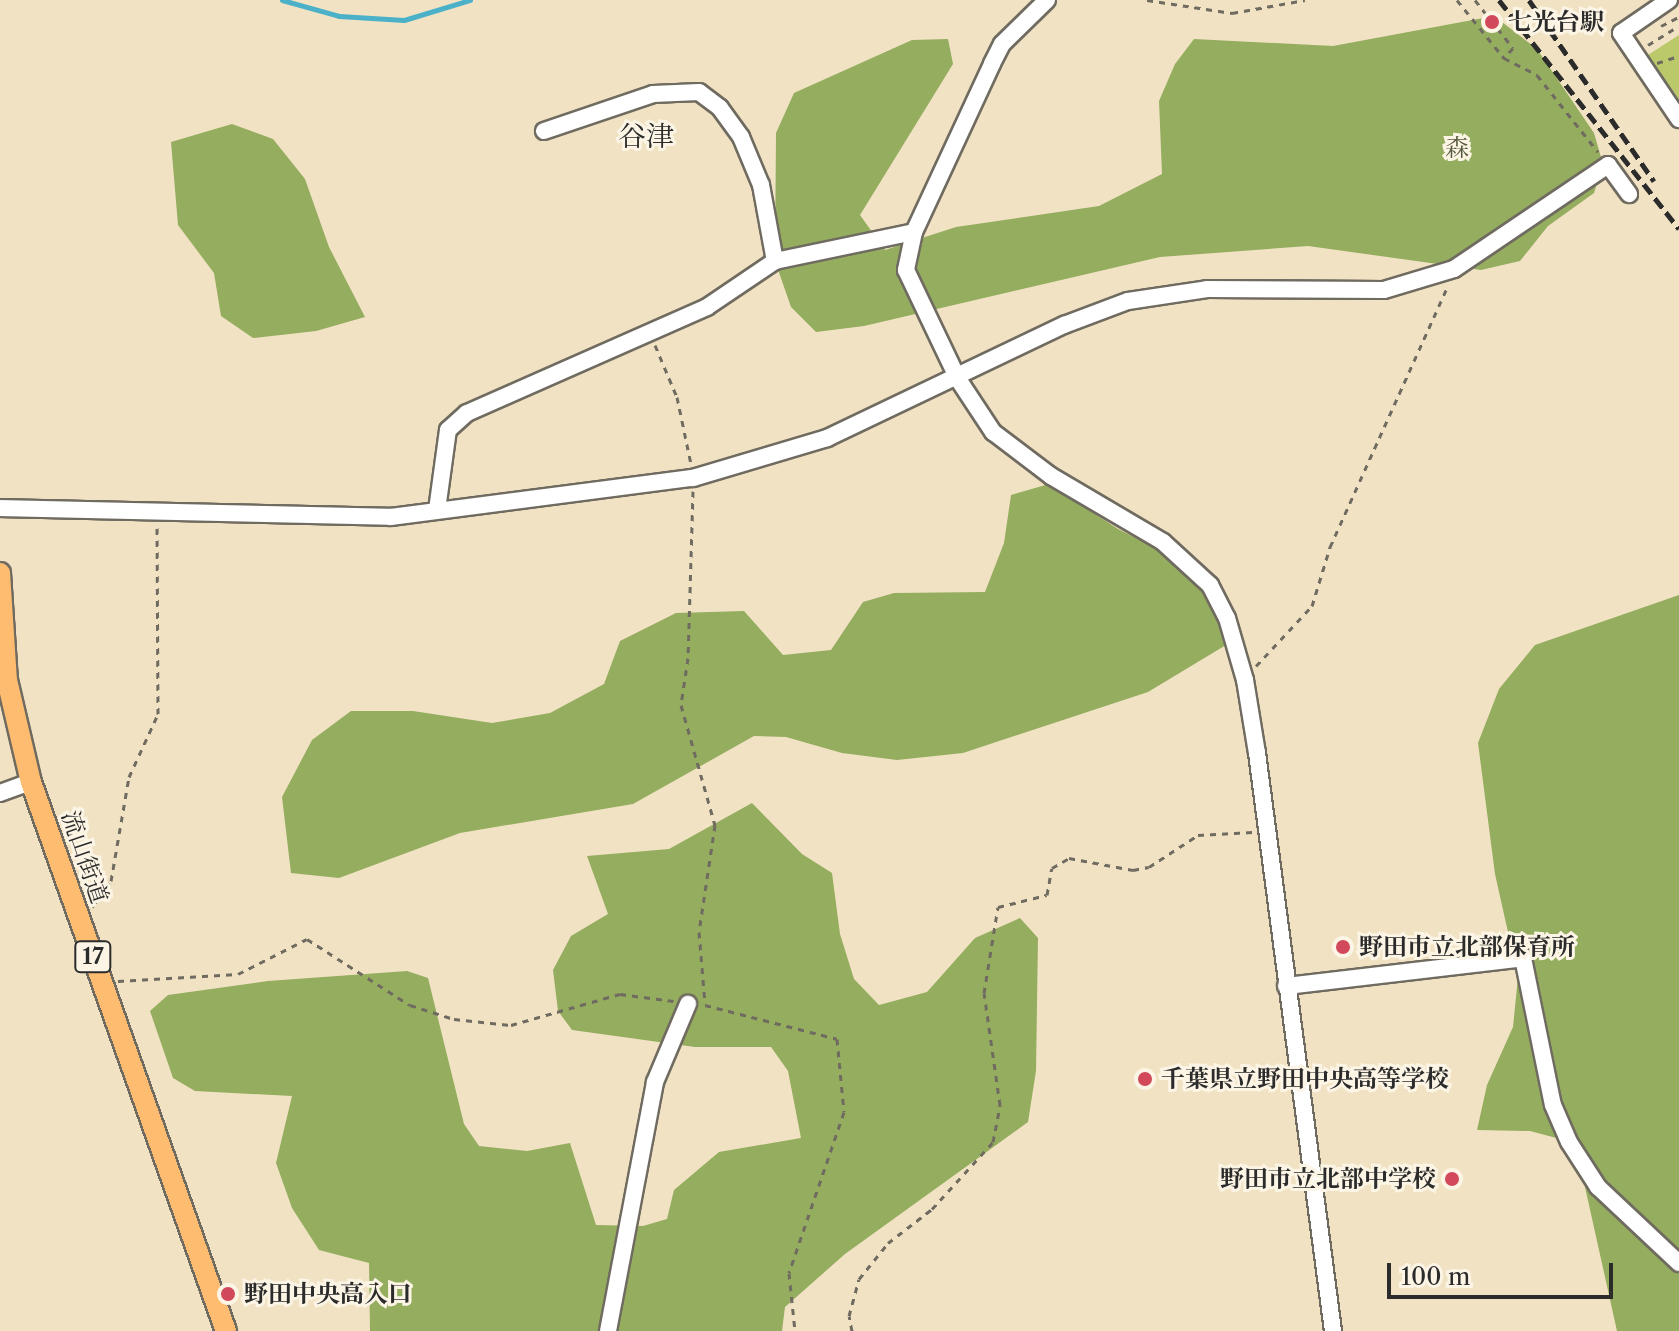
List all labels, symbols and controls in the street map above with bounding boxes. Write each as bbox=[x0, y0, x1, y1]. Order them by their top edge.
place label: 七光台駅 bbox=[1508, 8, 1604, 36]
marker: 七光台駅 bbox=[1483, 13, 1501, 31]
district label: 谷津 bbox=[618, 119, 674, 153]
park label: 森 bbox=[1445, 134, 1469, 162]
street label: 流山街道 bbox=[56, 807, 114, 907]
place label: 野田市立北部保育所 bbox=[1359, 933, 1575, 961]
marker: 野田市立北部保育所 bbox=[1334, 938, 1352, 956]
road number: 17 bbox=[73, 939, 113, 975]
place label: 千葉県立野田中央高等学校 bbox=[1161, 1065, 1449, 1093]
marker: 千葉県立野田中央高等学校 bbox=[1136, 1070, 1154, 1088]
place label: 野田市立北部中学校 bbox=[1220, 1165, 1436, 1193]
marker: 野田市立北部中学校 bbox=[1443, 1170, 1461, 1188]
scale bar bbox=[1391, 1247, 1617, 1297]
text: 100 m bbox=[1401, 1262, 1470, 1291]
place label: 野田中央高入口 bbox=[244, 1280, 412, 1308]
marker: 野田中央高入口 bbox=[219, 1285, 237, 1303]

